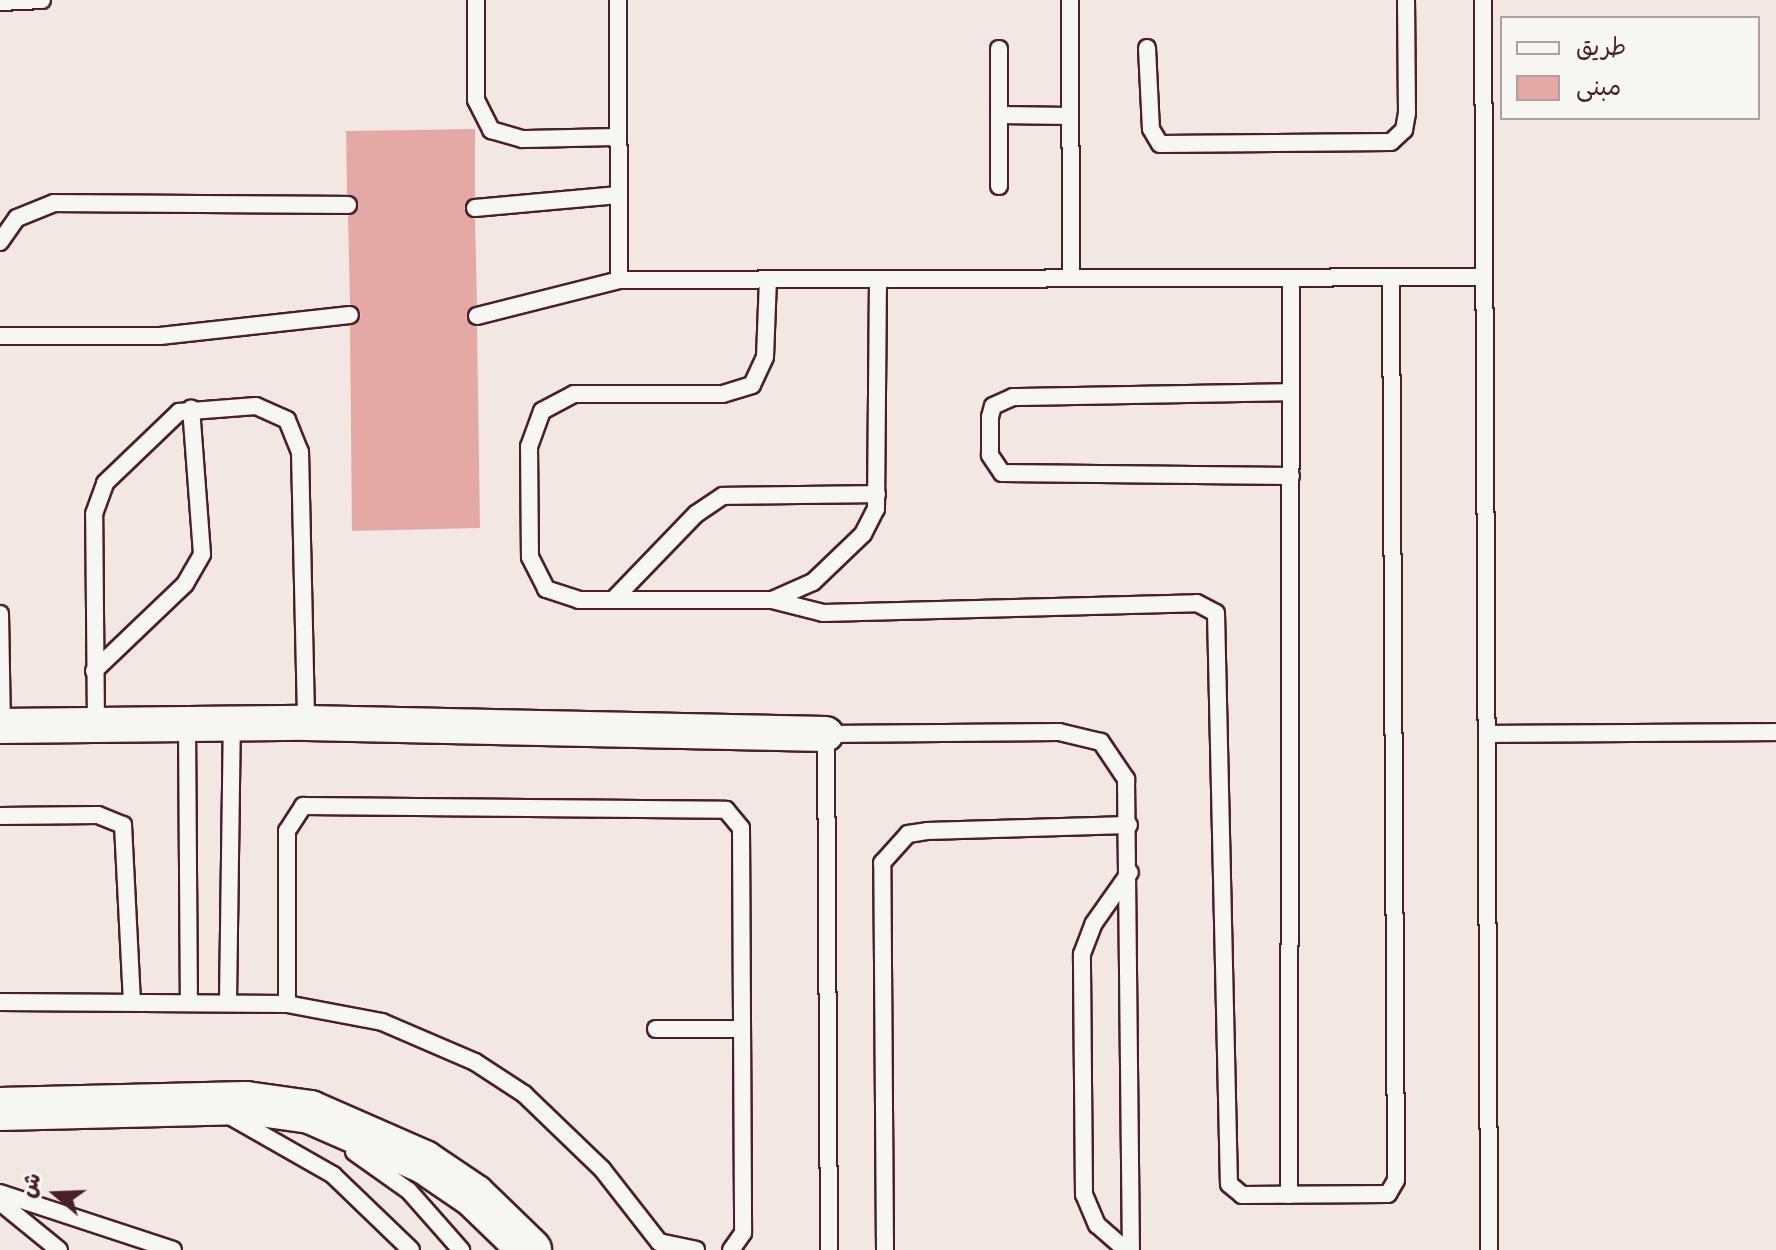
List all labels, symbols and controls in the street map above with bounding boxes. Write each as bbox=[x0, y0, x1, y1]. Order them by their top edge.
legend bbox=[1500, 16, 1760, 120]
text: طريق bbox=[1576, 36, 1626, 65]
text: مبنى bbox=[1576, 76, 1621, 105]
north arrow bbox=[16, 1154, 96, 1234]
text: ش bbox=[17, 1171, 50, 1202]

